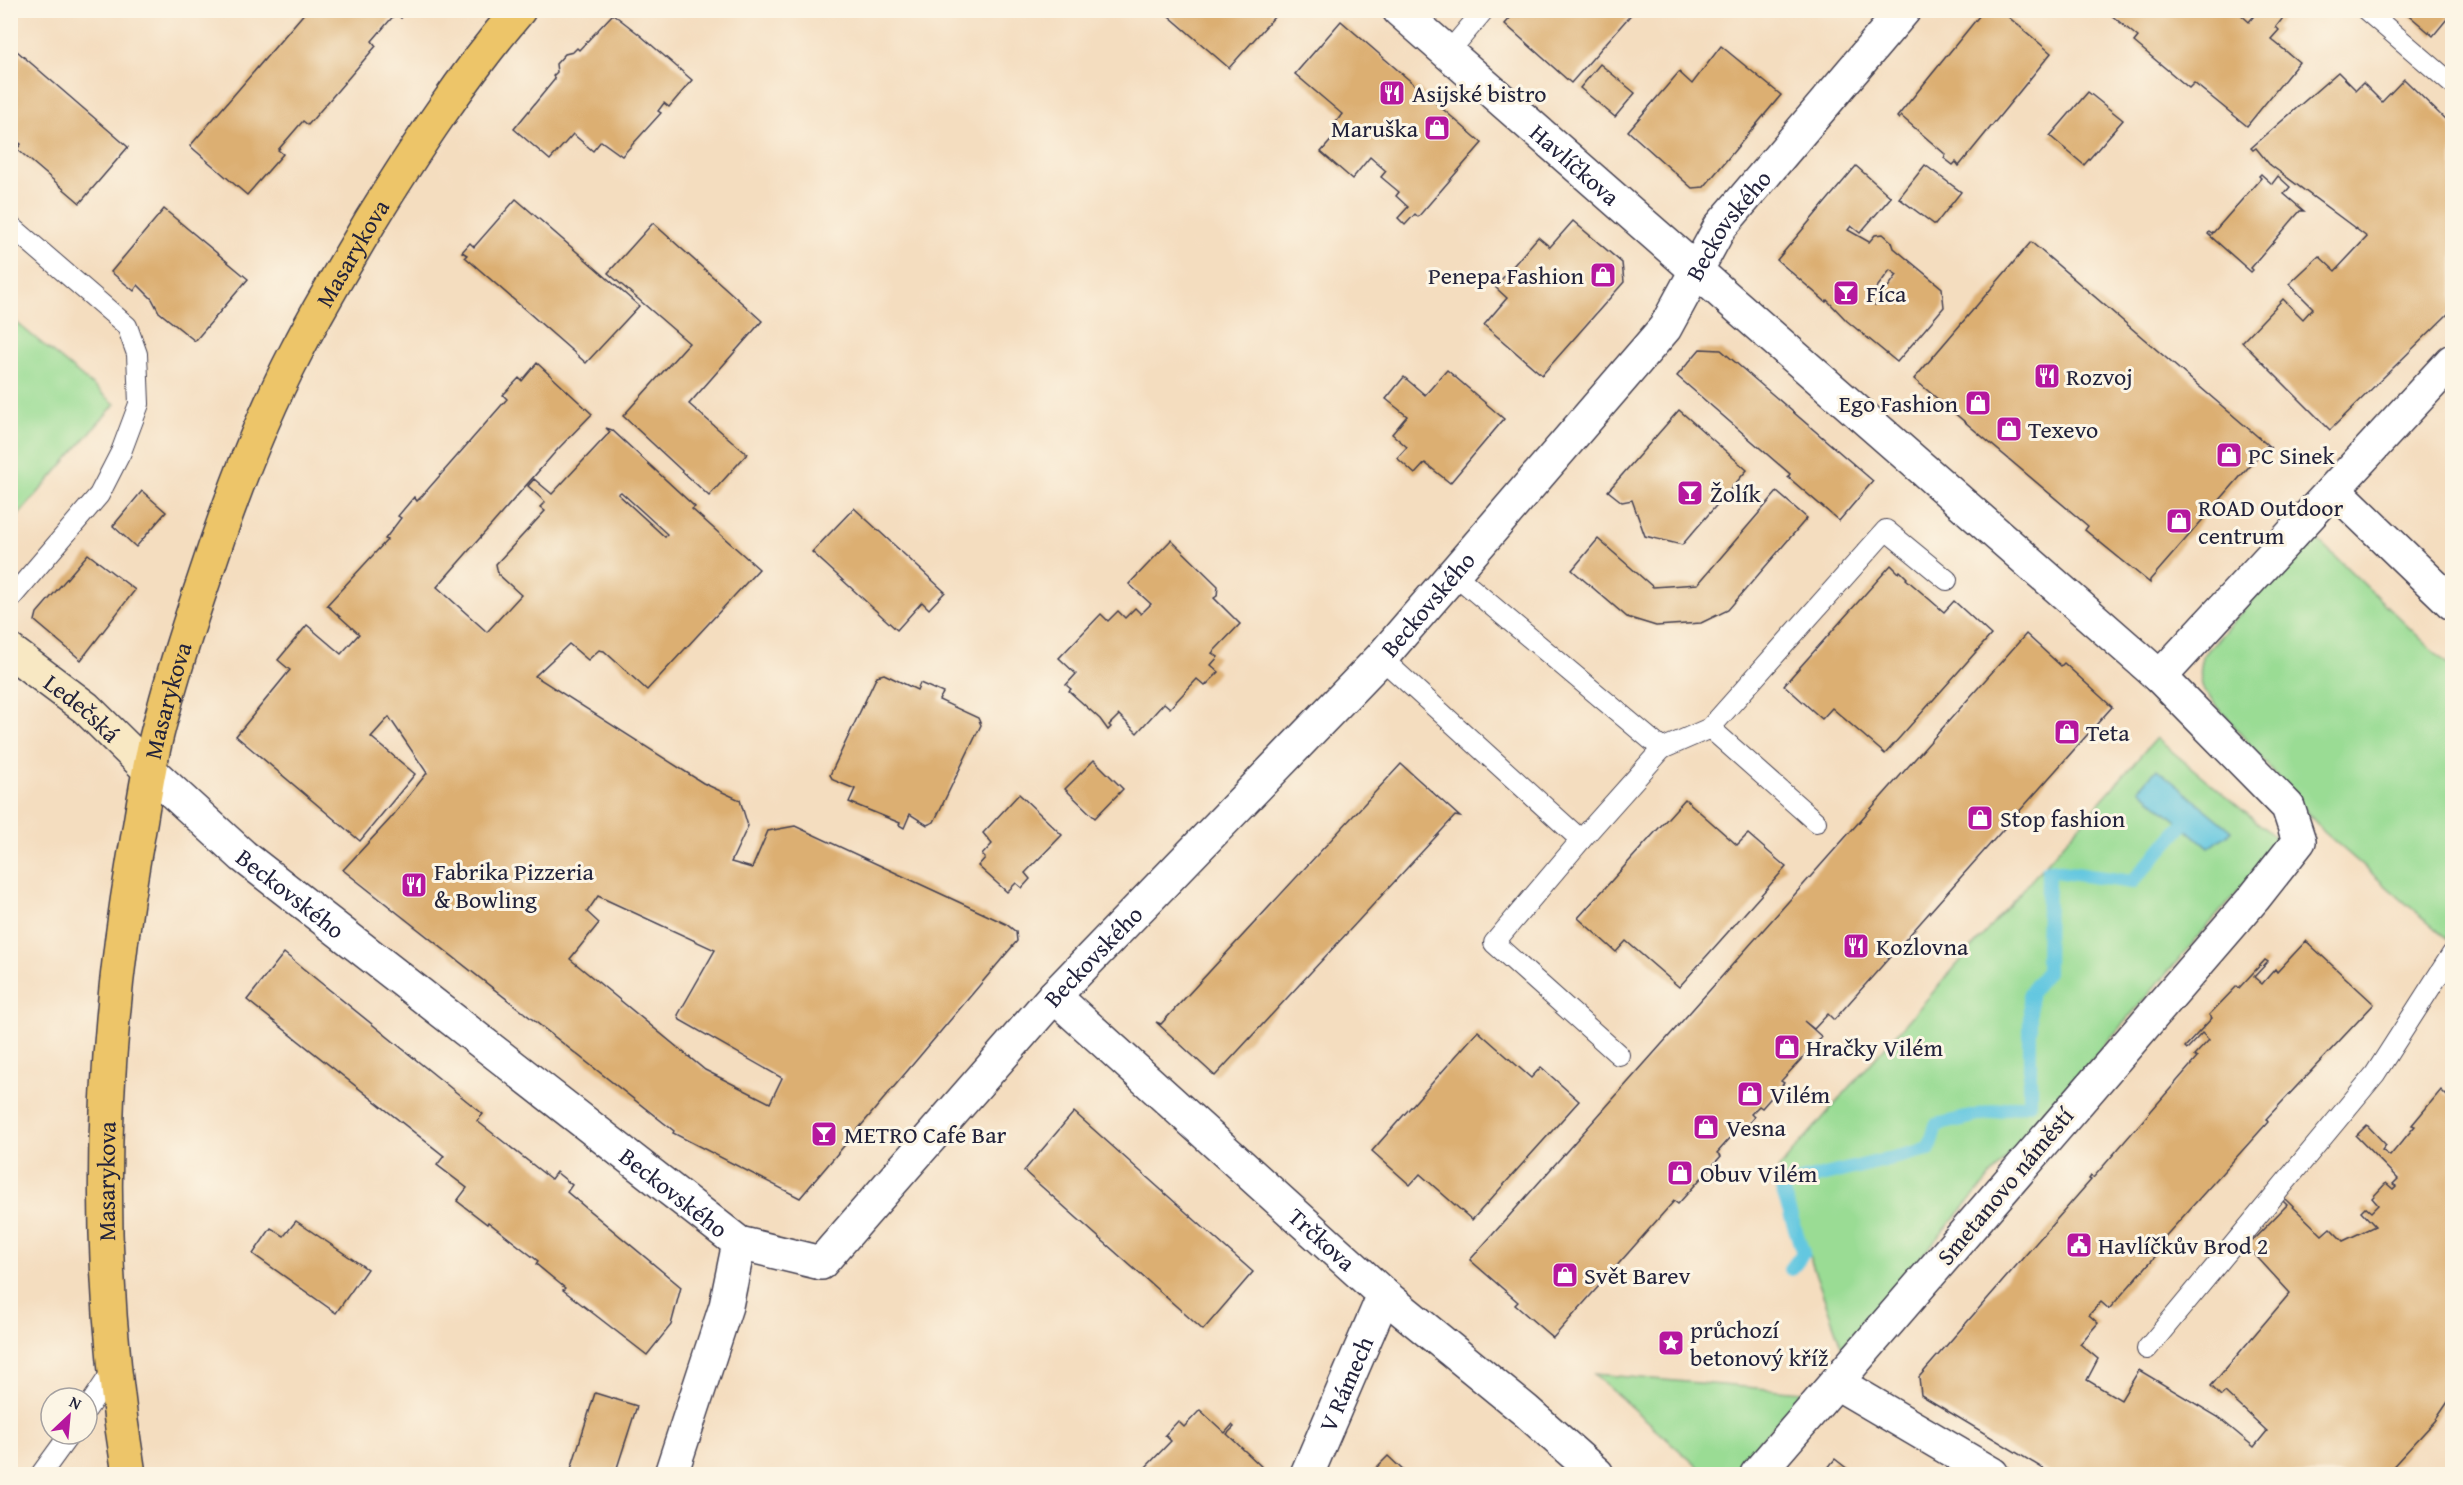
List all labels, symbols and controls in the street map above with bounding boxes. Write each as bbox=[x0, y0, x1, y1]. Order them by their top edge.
place label: Asijské bistro bbox=[1412, 76, 1546, 111]
restaurant icon: Asijské bistro bbox=[1377, 78, 1407, 108]
place label: Maruška bbox=[1331, 111, 1419, 146]
shop icon: Maruška bbox=[1422, 113, 1452, 143]
street label: Havlíčkova bbox=[1522, 115, 1628, 214]
street label: Beckovského bbox=[1677, 162, 1779, 287]
street label: Masarykova bbox=[306, 192, 398, 313]
place label: Penepa Fashion bbox=[1428, 258, 1585, 293]
shop icon: Penepa Fashion bbox=[1588, 260, 1618, 290]
place label: Fíca bbox=[1866, 276, 1907, 311]
bar icon: Fíca bbox=[1831, 278, 1861, 308]
place label: Rozvoj bbox=[2066, 359, 2133, 394]
restaurant icon: Rozvoj bbox=[2032, 361, 2062, 391]
place label: Ego Fashion bbox=[1839, 386, 1959, 421]
shop icon: Ego Fashion bbox=[1963, 388, 1993, 418]
place label: Texevo bbox=[2028, 412, 2098, 447]
shop icon: Texevo bbox=[1994, 414, 2024, 444]
place label: PC Sinek bbox=[2248, 438, 2335, 473]
shop icon: PC Sinek bbox=[2214, 440, 2244, 470]
place label: Žolík bbox=[1710, 476, 1761, 511]
bar icon: Žolík bbox=[1675, 478, 1705, 508]
place label: ROAD Outdoor centrum bbox=[2198, 490, 2343, 553]
shop icon: ROAD Outdoor centrum bbox=[2164, 506, 2194, 536]
street label: Beckovského bbox=[1372, 543, 1483, 664]
street label: Masarykova bbox=[134, 637, 200, 762]
street label: Ledečská bbox=[37, 665, 129, 751]
place label: Teta bbox=[2086, 715, 2130, 750]
shop icon: Teta bbox=[2052, 717, 2082, 747]
place label: Stop fashion bbox=[2000, 801, 2126, 836]
shop icon: Stop fashion bbox=[1965, 803, 1995, 833]
street label: Beckovského bbox=[229, 840, 353, 947]
place label: Fabrika Pizzeria & Bowling bbox=[434, 854, 595, 917]
restaurant icon: Fabrika Pizzeria & Bowling bbox=[399, 870, 429, 900]
street label: Beckovského bbox=[1035, 897, 1150, 1014]
place label: Kozlovna bbox=[1876, 929, 1969, 964]
restaurant icon: Kozlovna bbox=[1841, 931, 1871, 961]
place label: Hračky Vilém bbox=[1806, 1030, 1943, 1065]
shop icon: Hračky Vilém bbox=[1772, 1032, 1802, 1062]
place label: Vilém bbox=[1770, 1077, 1830, 1112]
shop icon: Vilém bbox=[1735, 1079, 1765, 1109]
street label: Smetanovo náměstí bbox=[1928, 1098, 2083, 1273]
place label: Vesna bbox=[1726, 1110, 1787, 1145]
shop icon: Vesna bbox=[1691, 1112, 1721, 1142]
place label: METRO Cafe Bar bbox=[844, 1117, 1007, 1152]
bar icon: METRO Cafe Bar bbox=[809, 1119, 839, 1149]
street label: Masarykova bbox=[88, 1120, 124, 1242]
street label: Beckovského bbox=[612, 1139, 736, 1246]
place label: Obuv Vilém bbox=[1700, 1156, 1818, 1191]
shop icon: Obuv Vilém bbox=[1665, 1158, 1695, 1188]
street label: Trčkova bbox=[1281, 1199, 1364, 1279]
place label: Havlíčkův Brod 2 bbox=[2098, 1228, 2268, 1263]
public building icon: Havlíčkův Brod 2 bbox=[2064, 1230, 2094, 1260]
place label: Svět Barev bbox=[1584, 1258, 1690, 1293]
shop icon: Svět Barev bbox=[1550, 1260, 1580, 1290]
place label: průchozí betonový kříž bbox=[1690, 1312, 1828, 1375]
place icon: průchozí betonový kříž bbox=[1656, 1328, 1686, 1358]
street label: V Rámech bbox=[1310, 1330, 1382, 1437]
north arrow bbox=[39, 1386, 99, 1446]
text: N bbox=[66, 1389, 86, 1416]

